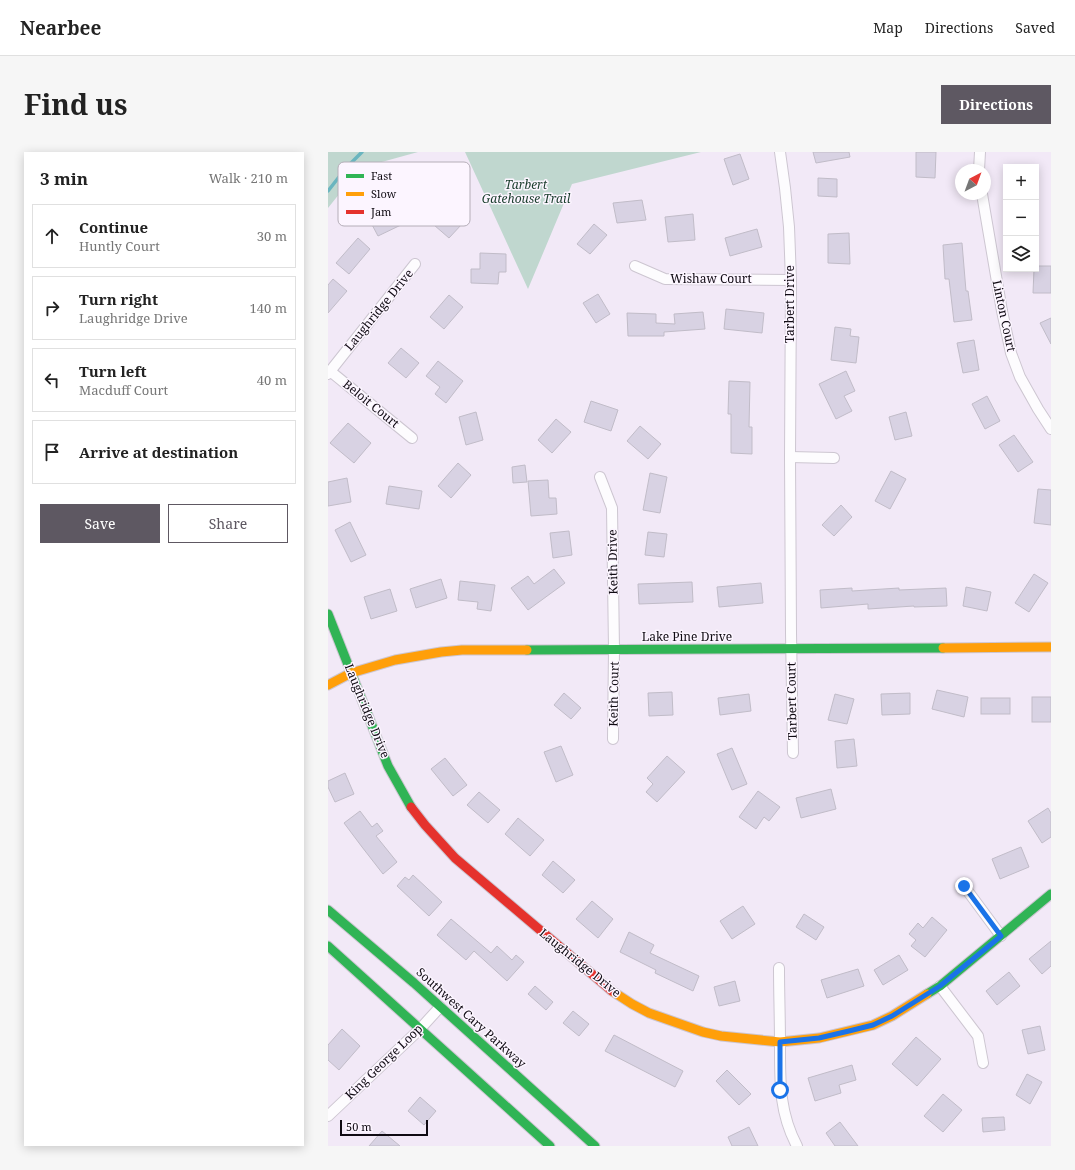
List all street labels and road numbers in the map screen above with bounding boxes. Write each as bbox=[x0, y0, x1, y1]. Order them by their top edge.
street label: Laughridge Drive bbox=[340, 265, 417, 354]
street label: Tarbert Drive bbox=[781, 265, 798, 343]
street label: Wishaw Court bbox=[670, 270, 752, 287]
street label: Linton Court bbox=[989, 278, 1020, 353]
street label: Beloit Court bbox=[340, 376, 403, 432]
street label: Keith Drive bbox=[603, 529, 622, 595]
street label: Lake Pine Drive bbox=[642, 628, 732, 645]
street label: Laughridge Drive bbox=[341, 661, 394, 761]
street label: Keith Court bbox=[604, 661, 623, 727]
street label: Tarbert Court bbox=[782, 662, 801, 740]
street label: Laughridge Drive bbox=[536, 924, 625, 1001]
street label: Southwest Cary Parkway bbox=[413, 964, 530, 1072]
street label: King George Loop bbox=[341, 1020, 426, 1103]

